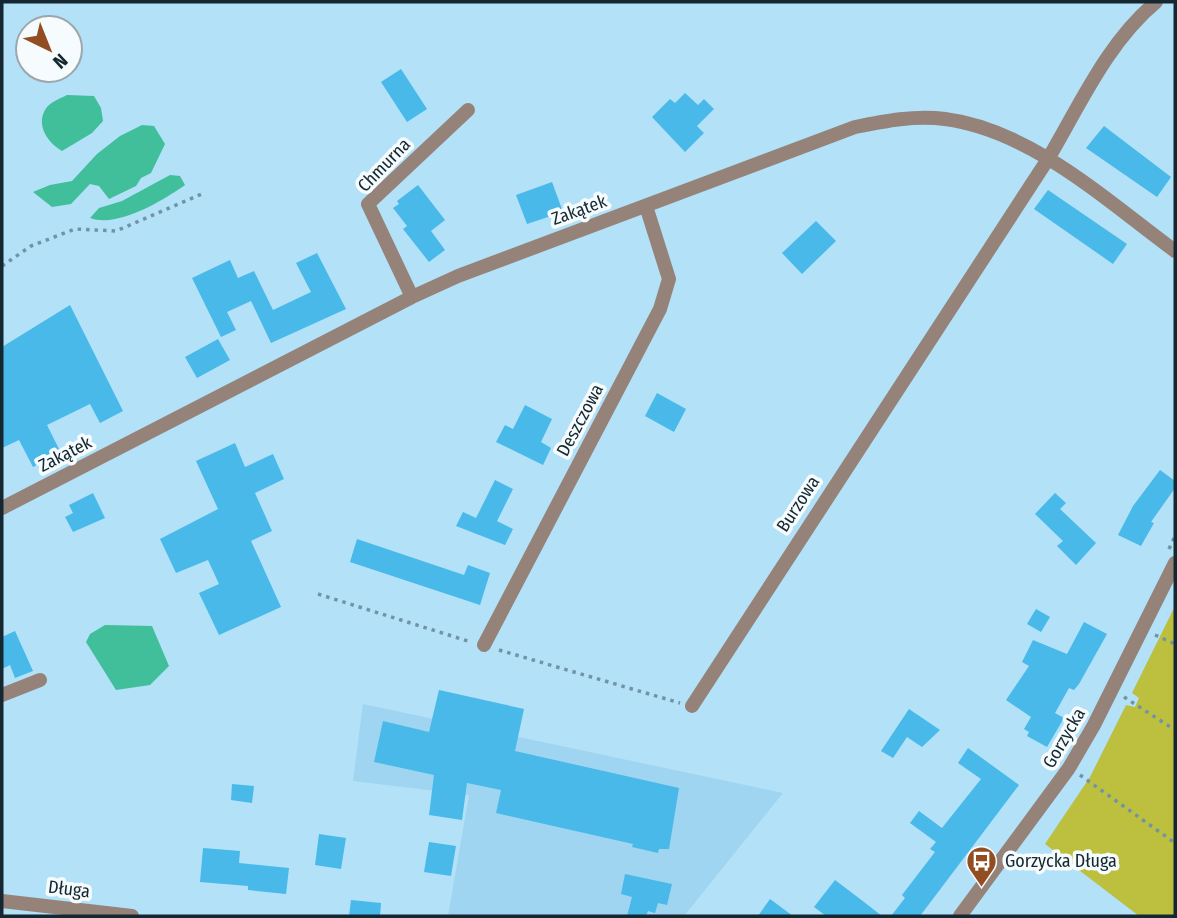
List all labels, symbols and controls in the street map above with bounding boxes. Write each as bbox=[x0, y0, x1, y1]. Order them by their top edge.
north arrow bbox=[14, 14, 84, 84]
text: N bbox=[48, 49, 72, 73]
street label: Chmurna bbox=[353, 133, 415, 196]
street label: Zakątek bbox=[549, 190, 610, 230]
street label: Deszczowa bbox=[552, 380, 608, 460]
street label: Zakątek bbox=[35, 431, 96, 477]
street label: Burzowa bbox=[772, 472, 824, 536]
street label: Gorzycka bbox=[1038, 704, 1090, 772]
bus stop icon: Gorzycka Długa bbox=[965, 844, 999, 888]
place label: Gorzycka Długa bbox=[1005, 850, 1117, 872]
street label: Długa bbox=[47, 876, 91, 903]

